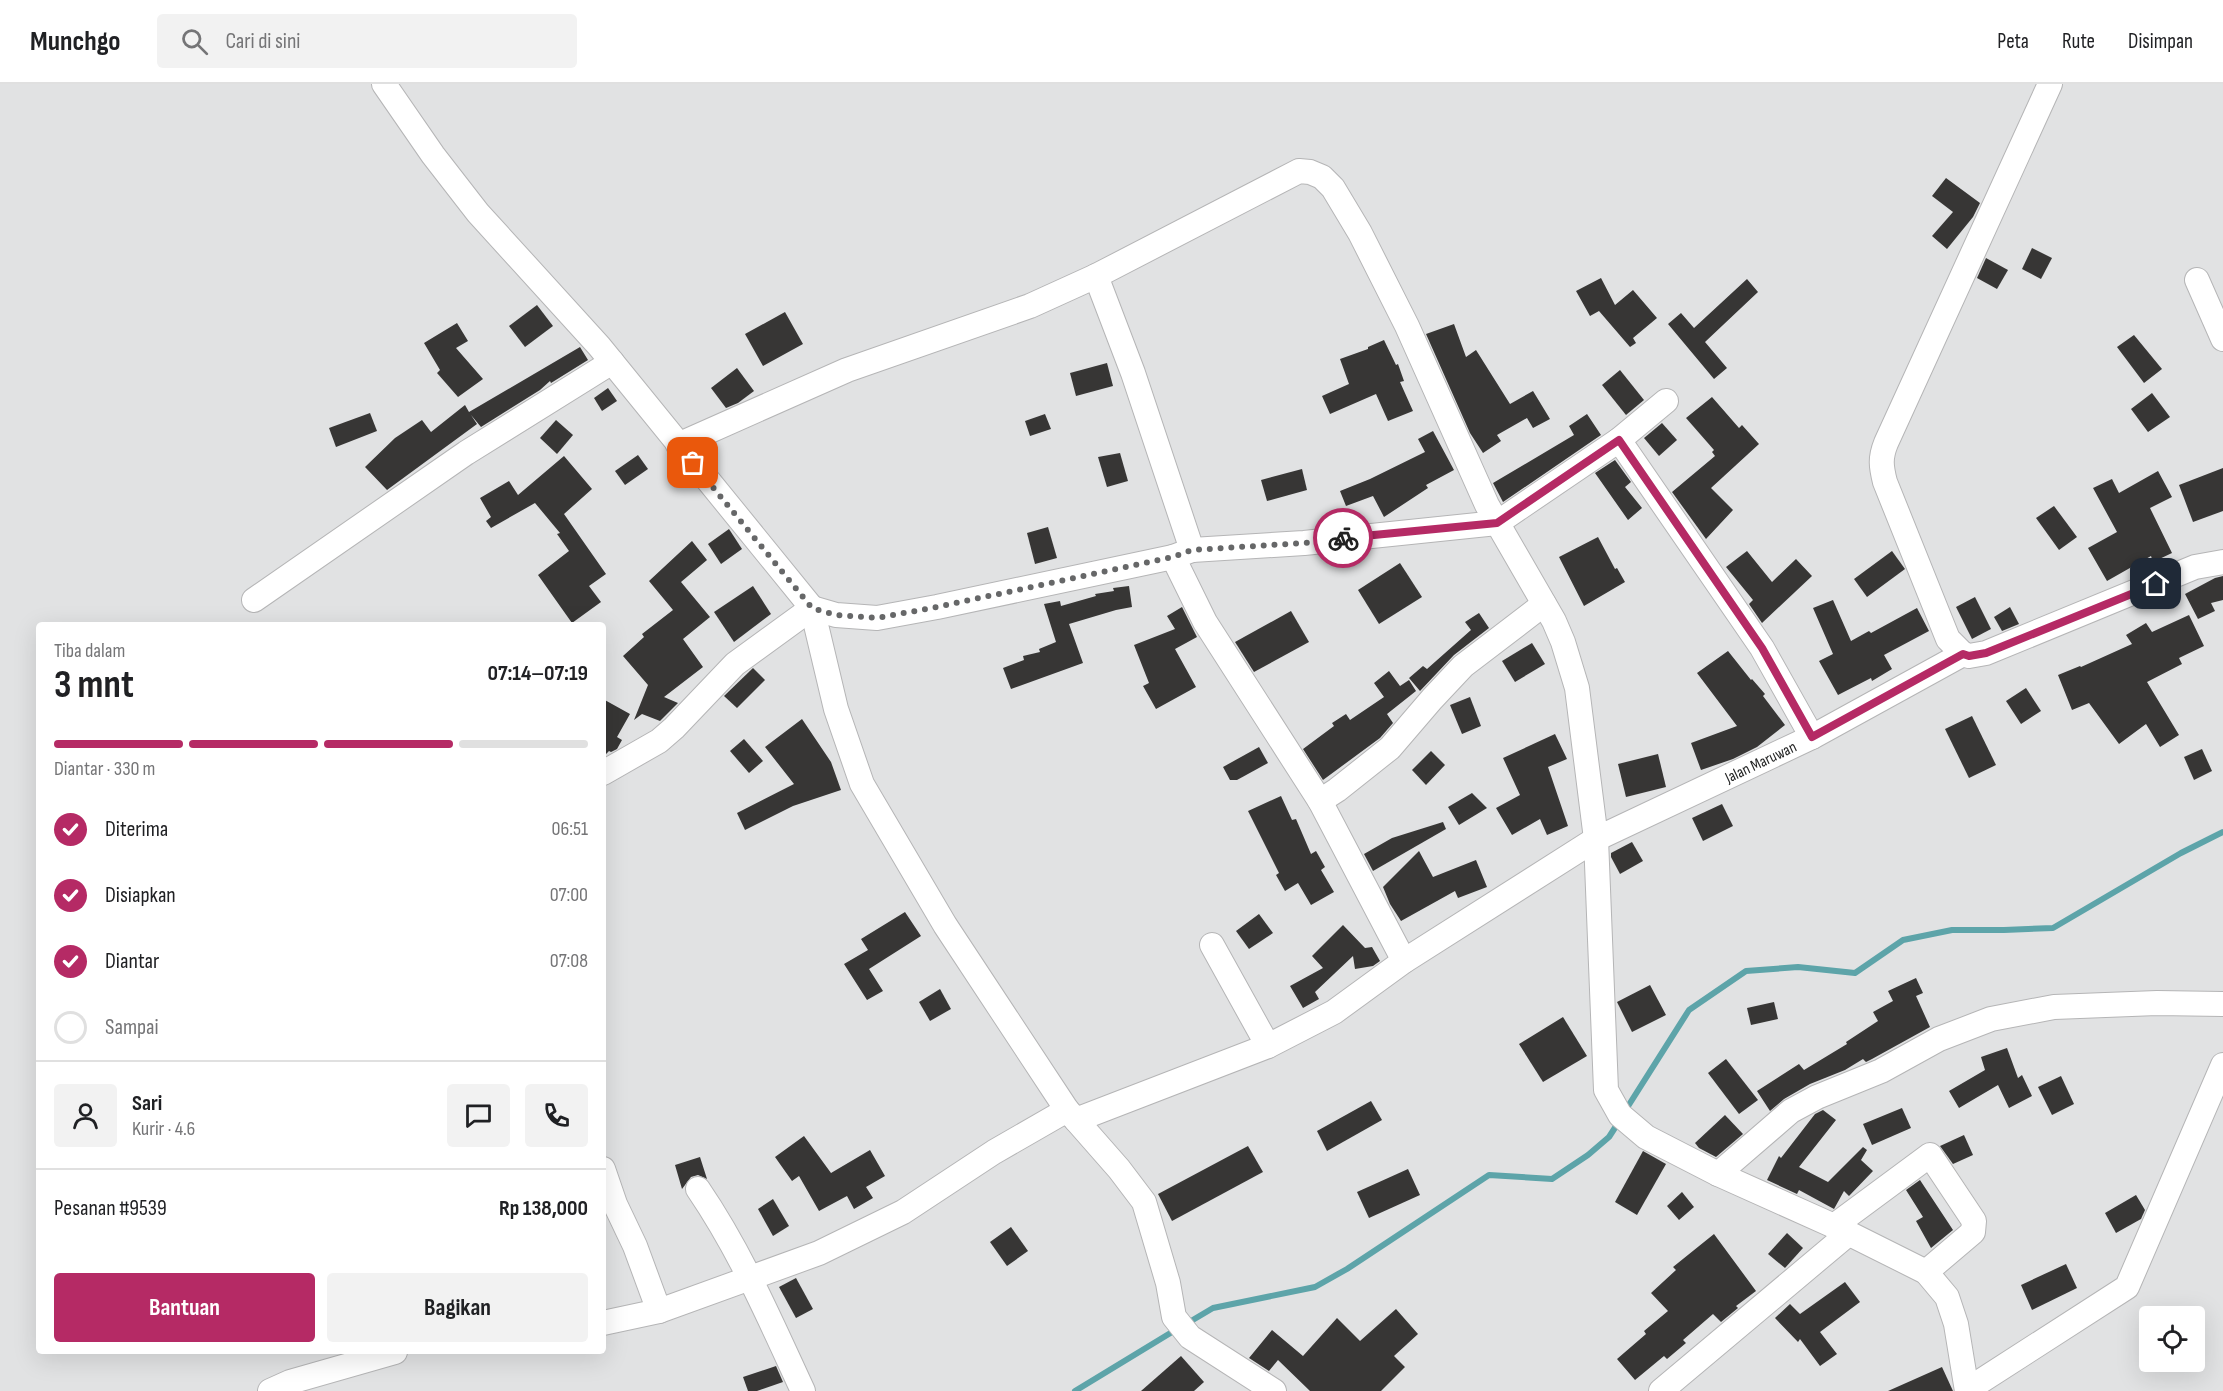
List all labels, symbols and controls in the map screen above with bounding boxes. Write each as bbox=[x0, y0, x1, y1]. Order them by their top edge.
search box bbox=[157, 14, 577, 68]
text: Munchgo bbox=[30, 25, 121, 58]
icon: search bbox=[178, 25, 211, 58]
text: Cari di sini bbox=[226, 28, 300, 55]
text: Peta bbox=[1997, 29, 2029, 54]
text: Rute bbox=[2062, 29, 2095, 54]
text: Disimpan bbox=[2128, 29, 2193, 54]
pin bbox=[667, 437, 718, 488]
icon: bag bbox=[676, 446, 709, 479]
courier bbox=[1313, 508, 1373, 568]
icon: bike bbox=[1327, 522, 1360, 555]
pin bbox=[2130, 558, 2181, 609]
icon: home bbox=[2139, 567, 2172, 600]
text: Tiba dalam bbox=[54, 639, 125, 663]
text: 07:14–07:19 bbox=[487, 660, 588, 687]
text: 3 mnt bbox=[54, 662, 134, 709]
street label: Jalan Maruwan bbox=[1721, 738, 1800, 788]
text: Diantar · 330 m bbox=[54, 757, 155, 781]
icon: check bbox=[54, 813, 87, 846]
text: Diterima bbox=[105, 816, 168, 843]
text: 06:51 bbox=[552, 817, 588, 841]
icon: check bbox=[54, 879, 87, 912]
text: Disiapkan bbox=[105, 882, 176, 909]
text: 07:00 bbox=[550, 883, 588, 907]
icon: check bbox=[54, 945, 87, 978]
text: Diantar bbox=[105, 948, 159, 975]
text: 07:08 bbox=[550, 949, 588, 973]
text: Sampai bbox=[105, 1014, 159, 1041]
button: person bbox=[54, 1084, 117, 1147]
button: chat bbox=[447, 1084, 510, 1147]
button: phone bbox=[525, 1084, 588, 1147]
text: Sari bbox=[132, 1090, 162, 1117]
text: Kurir · 4.6 bbox=[132, 1117, 195, 1141]
text: Pesanan #9539 bbox=[54, 1195, 167, 1222]
text: Rp 138,000 bbox=[499, 1195, 588, 1222]
button: Bantuan bbox=[54, 1273, 315, 1342]
button: Bagikan bbox=[327, 1273, 588, 1342]
map controls bbox=[2139, 1306, 2205, 1372]
button: locate bbox=[2139, 1306, 2205, 1372]

